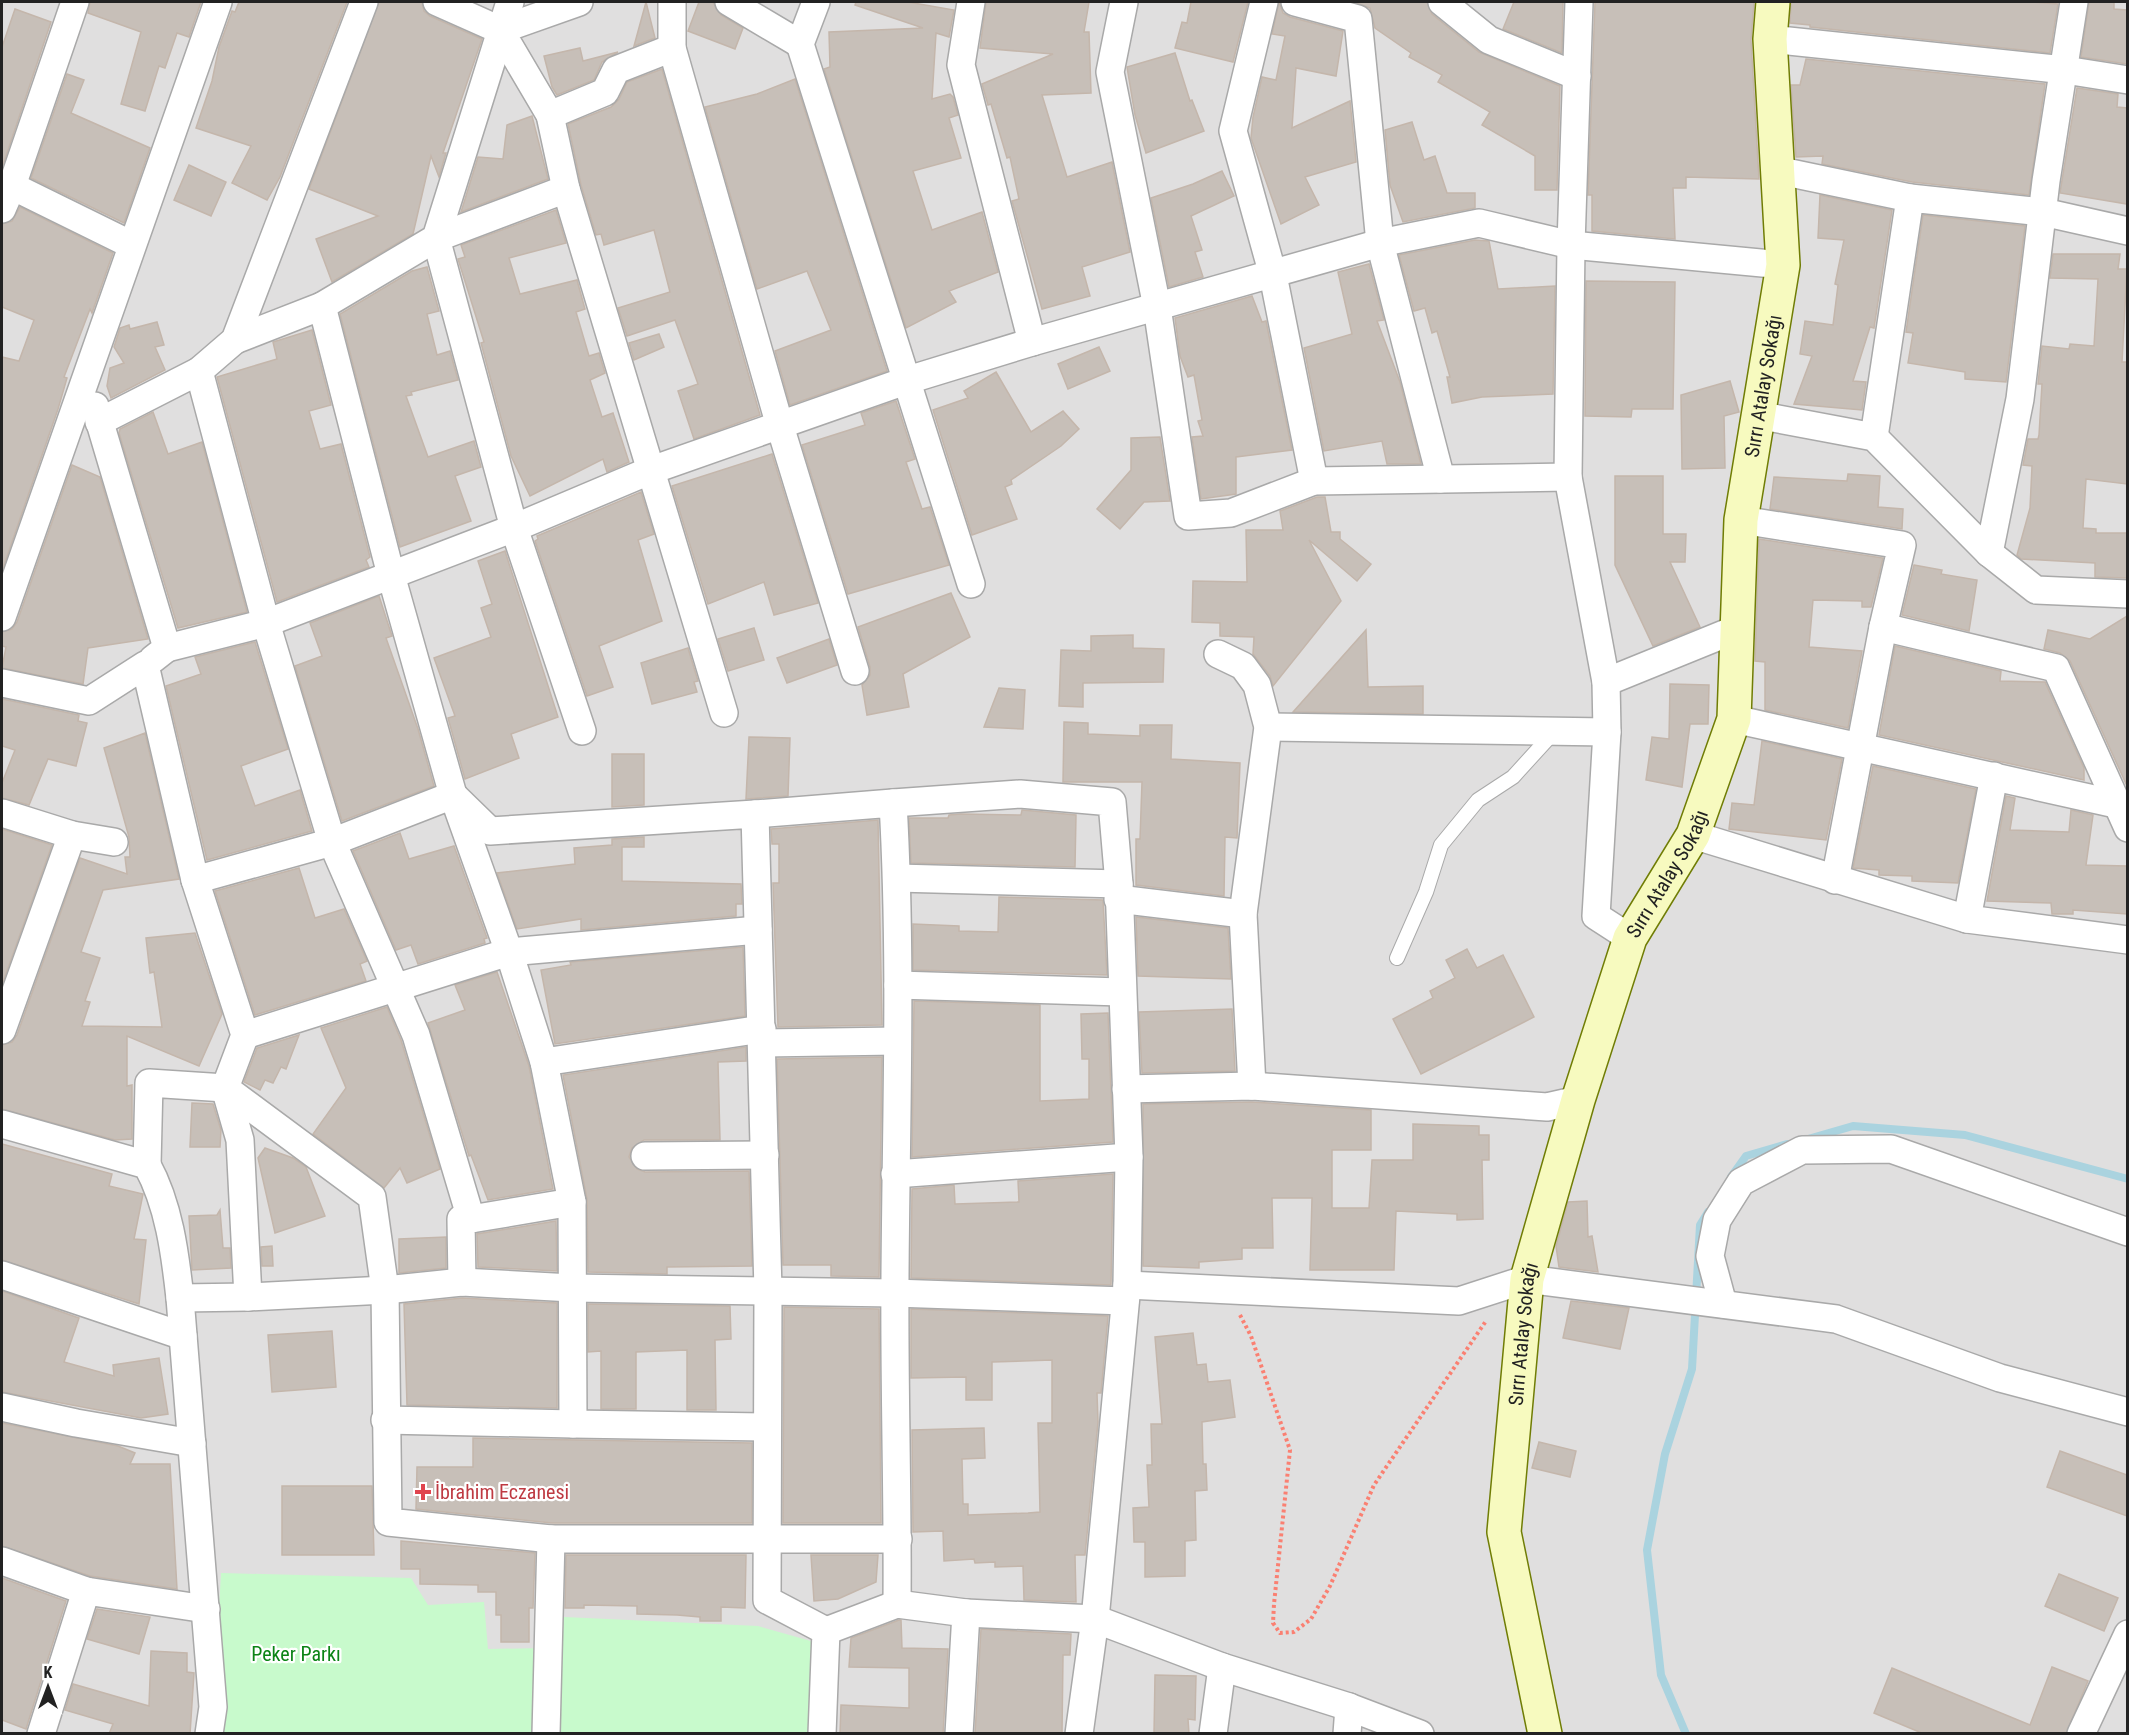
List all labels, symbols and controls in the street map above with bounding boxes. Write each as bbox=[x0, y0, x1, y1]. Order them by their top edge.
street label: Sırrı Atalay Sokağı bbox=[1740, 313, 1787, 459]
street label: Sırrı Atalay Sokağı bbox=[1621, 807, 1713, 942]
street label: Sırrı Atalay Sokağı bbox=[1504, 1259, 1543, 1407]
place label: İbrahim Eczanesi bbox=[435, 1480, 569, 1504]
marker: İbrahim Eczanesi bbox=[416, 1485, 430, 1499]
park label: Peker Parkı bbox=[251, 1642, 341, 1666]
north arrow bbox=[18, 1657, 78, 1717]
text: K bbox=[44, 1663, 53, 1682]

